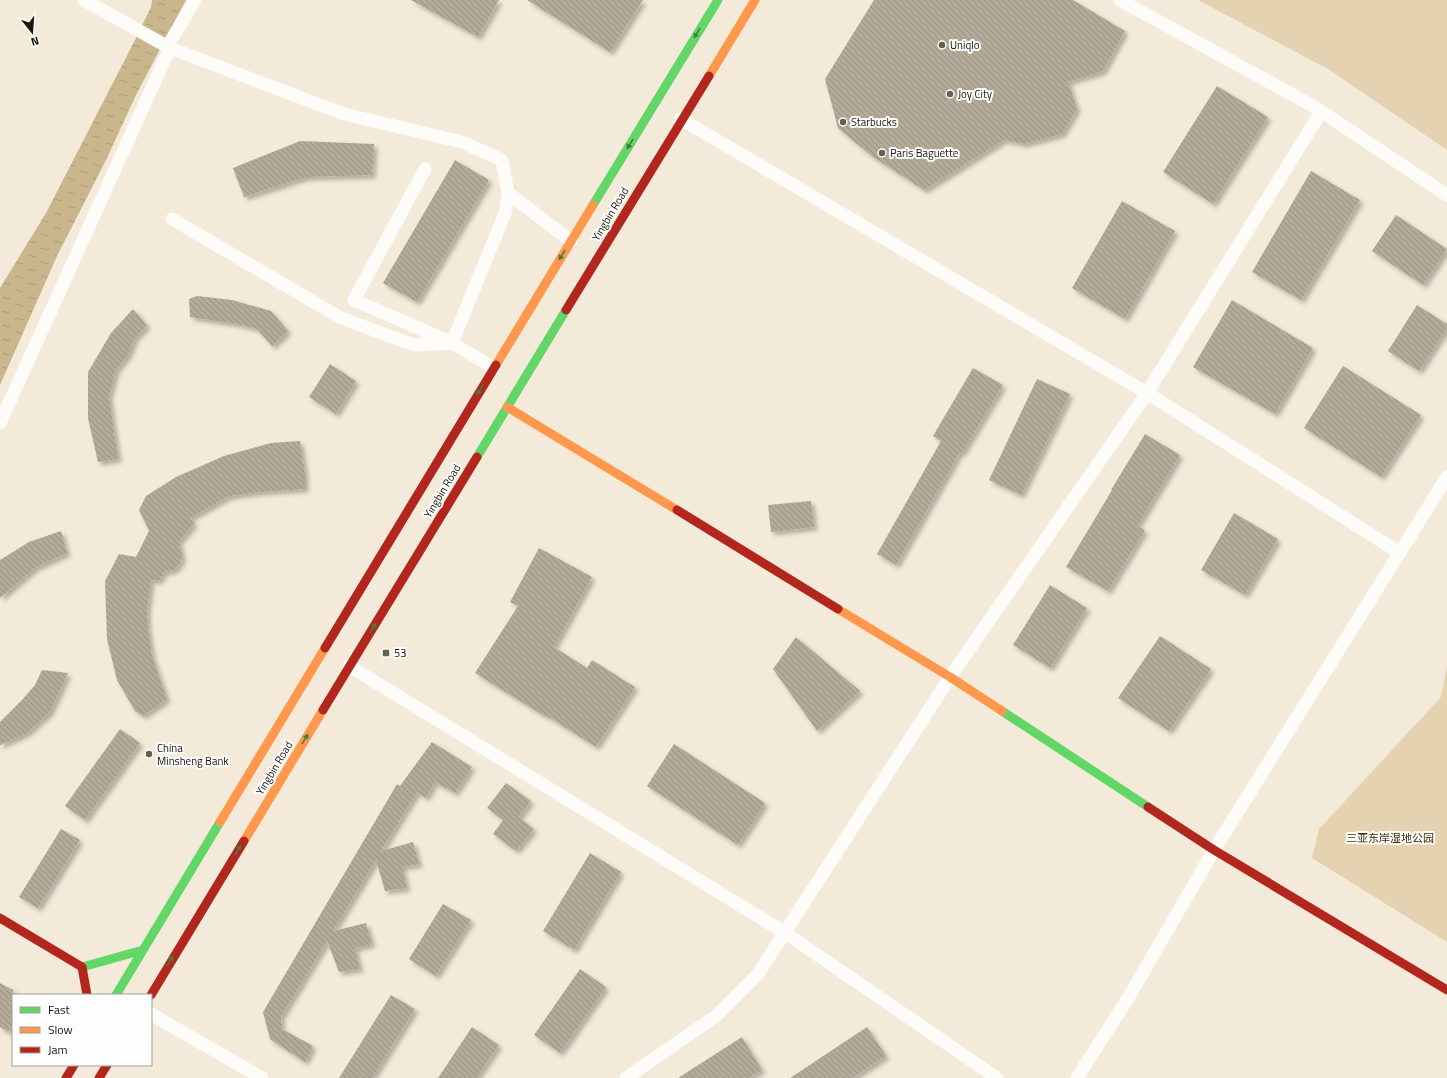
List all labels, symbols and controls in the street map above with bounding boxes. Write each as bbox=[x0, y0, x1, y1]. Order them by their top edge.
north arrow bbox=[12, 12, 52, 52]
one-way arrow bbox=[694, 27, 701, 39]
text: N bbox=[29, 33, 41, 50]
place label: Uniqlo bbox=[950, 37, 980, 53]
marker: Uniqlo bbox=[937, 40, 947, 50]
place label: Joy City bbox=[958, 86, 993, 102]
marker: Joy City bbox=[945, 89, 955, 99]
place label: Starbucks bbox=[851, 114, 897, 130]
marker: Starbucks bbox=[838, 117, 848, 127]
one-way arrow bbox=[626, 138, 633, 150]
place label: Paris Baguette bbox=[890, 145, 959, 161]
marker: Paris Baguette bbox=[877, 148, 887, 158]
street label: Yingbin Road bbox=[588, 184, 632, 244]
one-way arrow bbox=[558, 250, 566, 260]
one-way arrow bbox=[476, 385, 484, 395]
street label: Yingbin Road bbox=[420, 461, 464, 521]
one-way arrow bbox=[369, 622, 376, 634]
place label: 53 bbox=[394, 645, 406, 661]
marker: 53 bbox=[381, 648, 391, 658]
one-way arrow bbox=[302, 733, 309, 745]
street label: Yingbin Road bbox=[252, 738, 296, 798]
place label: China Minsheng Bank bbox=[157, 740, 229, 769]
marker: China Minsheng Bank bbox=[144, 749, 154, 759]
park label: 三亚东岸湿地公园 bbox=[1346, 830, 1434, 846]
one-way arrow bbox=[234, 844, 241, 856]
one-way arrow bbox=[167, 955, 174, 967]
legend bbox=[12, 994, 152, 1066]
text: Fast bbox=[48, 1000, 71, 1019]
text: Slow bbox=[48, 1020, 73, 1039]
text: Jam bbox=[48, 1040, 68, 1059]

